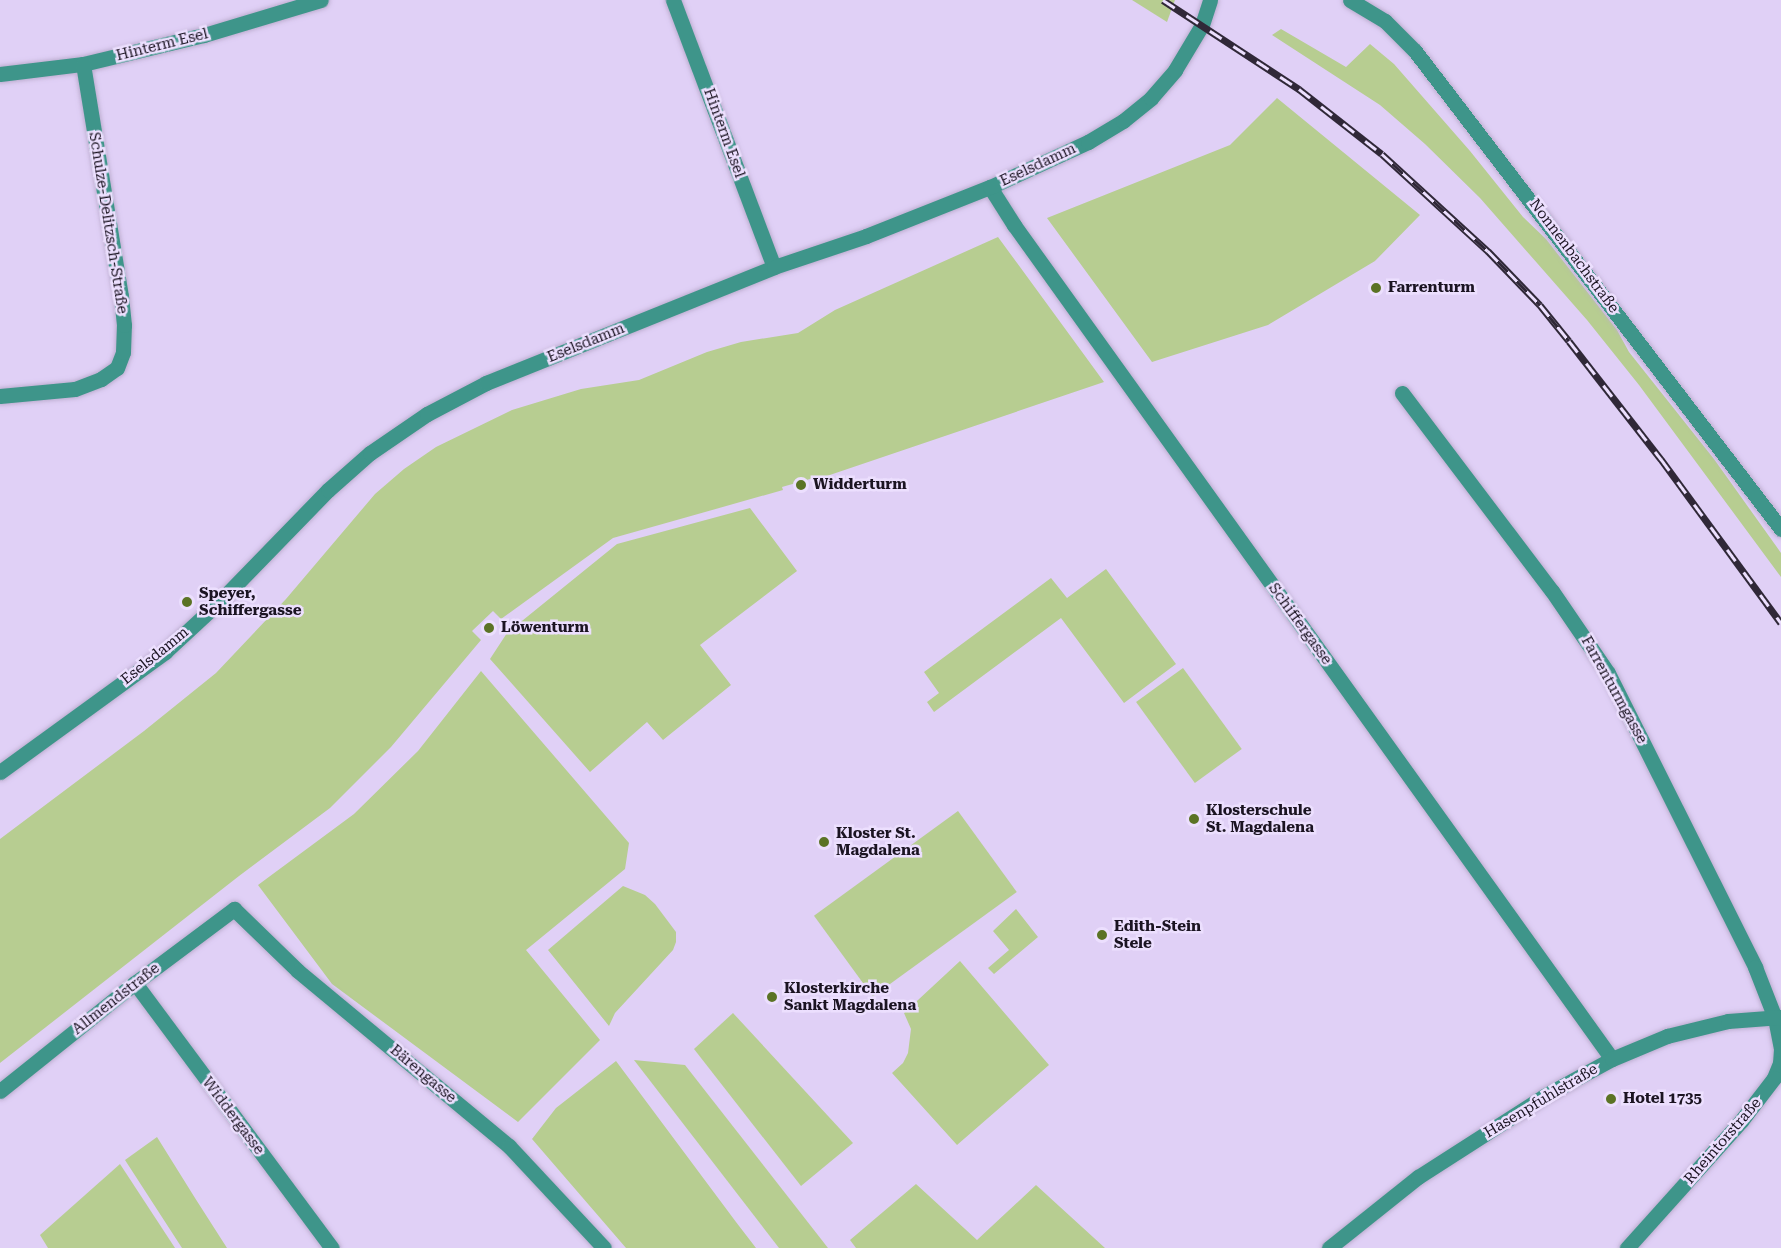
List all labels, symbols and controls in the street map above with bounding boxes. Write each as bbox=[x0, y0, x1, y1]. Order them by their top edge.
street label: Hinterm Esel bbox=[114, 25, 210, 65]
street label: Hinterm Esel bbox=[700, 86, 748, 180]
street label: Schulze-Delitzsch-Straße bbox=[85, 131, 131, 315]
street label: Eselsdamm bbox=[997, 140, 1079, 190]
street label: Nonnenbachstraße bbox=[1525, 195, 1623, 317]
place label: Farrenturm bbox=[1388, 279, 1475, 297]
marker: Farrenturm bbox=[1369, 281, 1383, 295]
street label: Eselsdamm bbox=[545, 319, 627, 367]
place label: Widderturm bbox=[813, 476, 907, 494]
marker: Widderturm bbox=[794, 478, 808, 492]
street label: Schiffergasse bbox=[1264, 580, 1336, 668]
place label: Speyer, Schiffergasse bbox=[199, 584, 301, 619]
marker: Speyer, Schiffergasse bbox=[180, 595, 194, 609]
place label: Löwenturm bbox=[501, 619, 589, 637]
marker: Löwenturm bbox=[482, 621, 496, 635]
street label: Eselsdamm bbox=[118, 623, 192, 689]
street label: Farrenturmgasse bbox=[1577, 633, 1651, 747]
place label: Klosterschule St. Magdalena bbox=[1206, 801, 1314, 836]
marker: Klosterschule St. Magdalena bbox=[1187, 812, 1201, 826]
place label: Kloster St. Magdalena bbox=[836, 824, 920, 859]
marker: Kloster St. Magdalena bbox=[817, 835, 831, 849]
place label: Edith-Stein Stele bbox=[1114, 917, 1201, 952]
marker: Edith-Stein Stele bbox=[1095, 928, 1109, 942]
street label: Allmendstraße bbox=[69, 959, 163, 1039]
place label: Klosterkirche Sankt Magdalena bbox=[784, 979, 916, 1014]
marker: Klosterkirche Sankt Magdalena bbox=[765, 990, 779, 1004]
street label: Bärengasse bbox=[386, 1041, 460, 1107]
street label: Hasenpfuhlstraße bbox=[1481, 1060, 1601, 1142]
street label: Widdergasse bbox=[198, 1074, 268, 1158]
place label: Hotel 1735 bbox=[1623, 1090, 1702, 1108]
marker: Hotel 1735 bbox=[1604, 1092, 1618, 1106]
street label: Rheintorstraße bbox=[1681, 1094, 1765, 1188]

